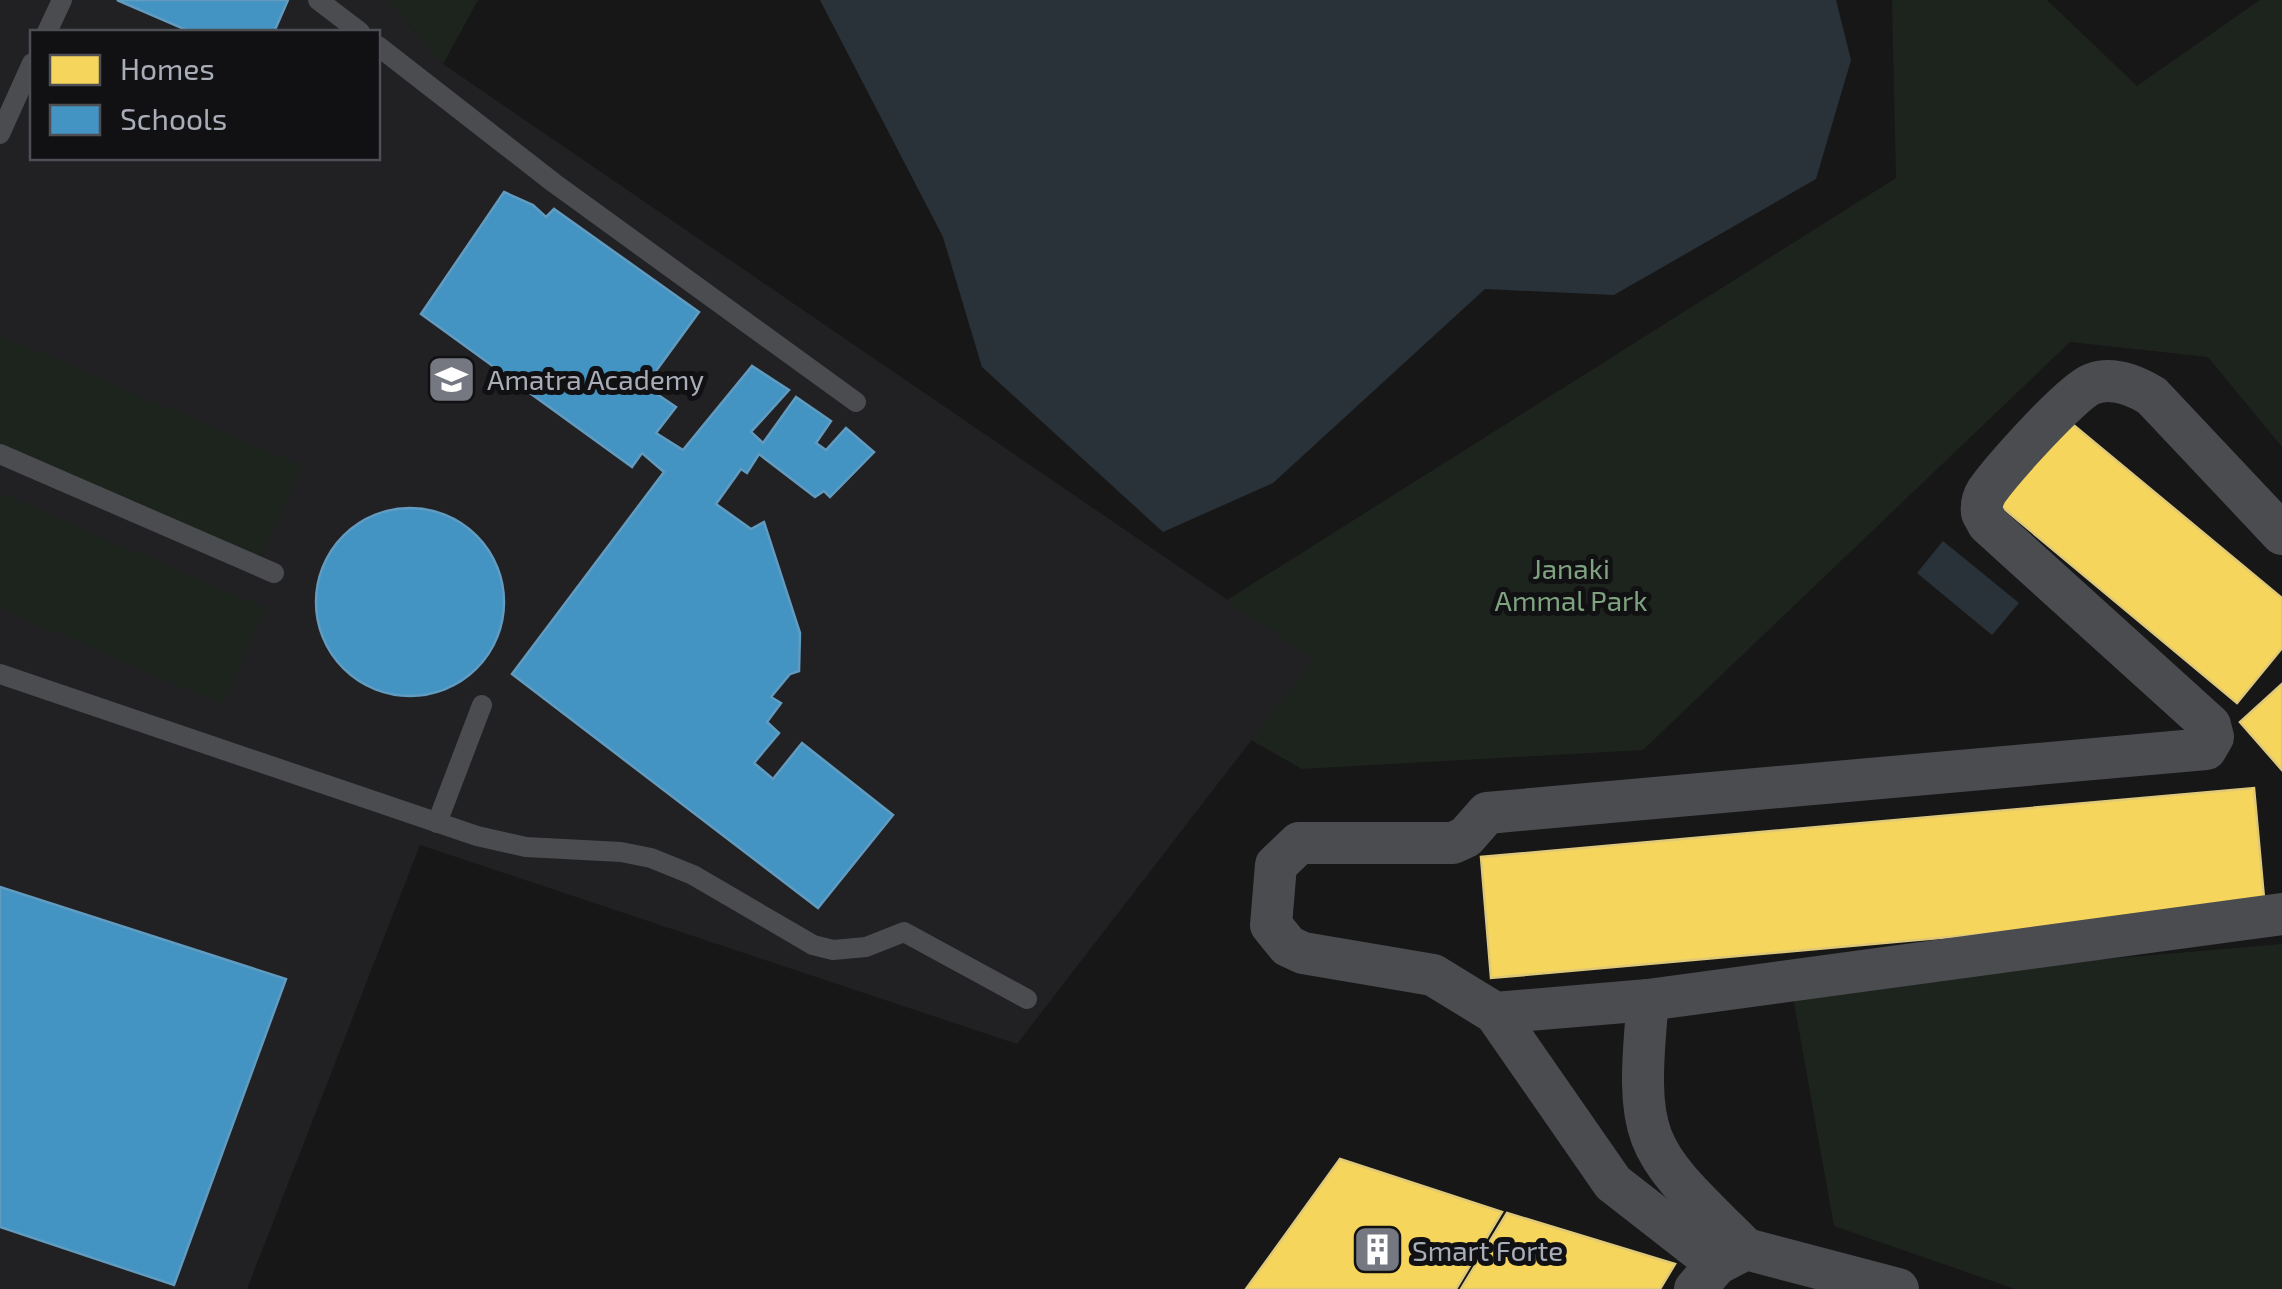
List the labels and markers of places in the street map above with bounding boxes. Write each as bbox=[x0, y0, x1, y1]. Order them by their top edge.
school or university icon: Amatra Academy bbox=[426, 353, 478, 405]
place label: Amatra Academy bbox=[487, 362, 704, 396]
building icon: Smart Forte bbox=[1351, 1224, 1403, 1276]
place label: Smart Forte bbox=[1412, 1233, 1563, 1267]

